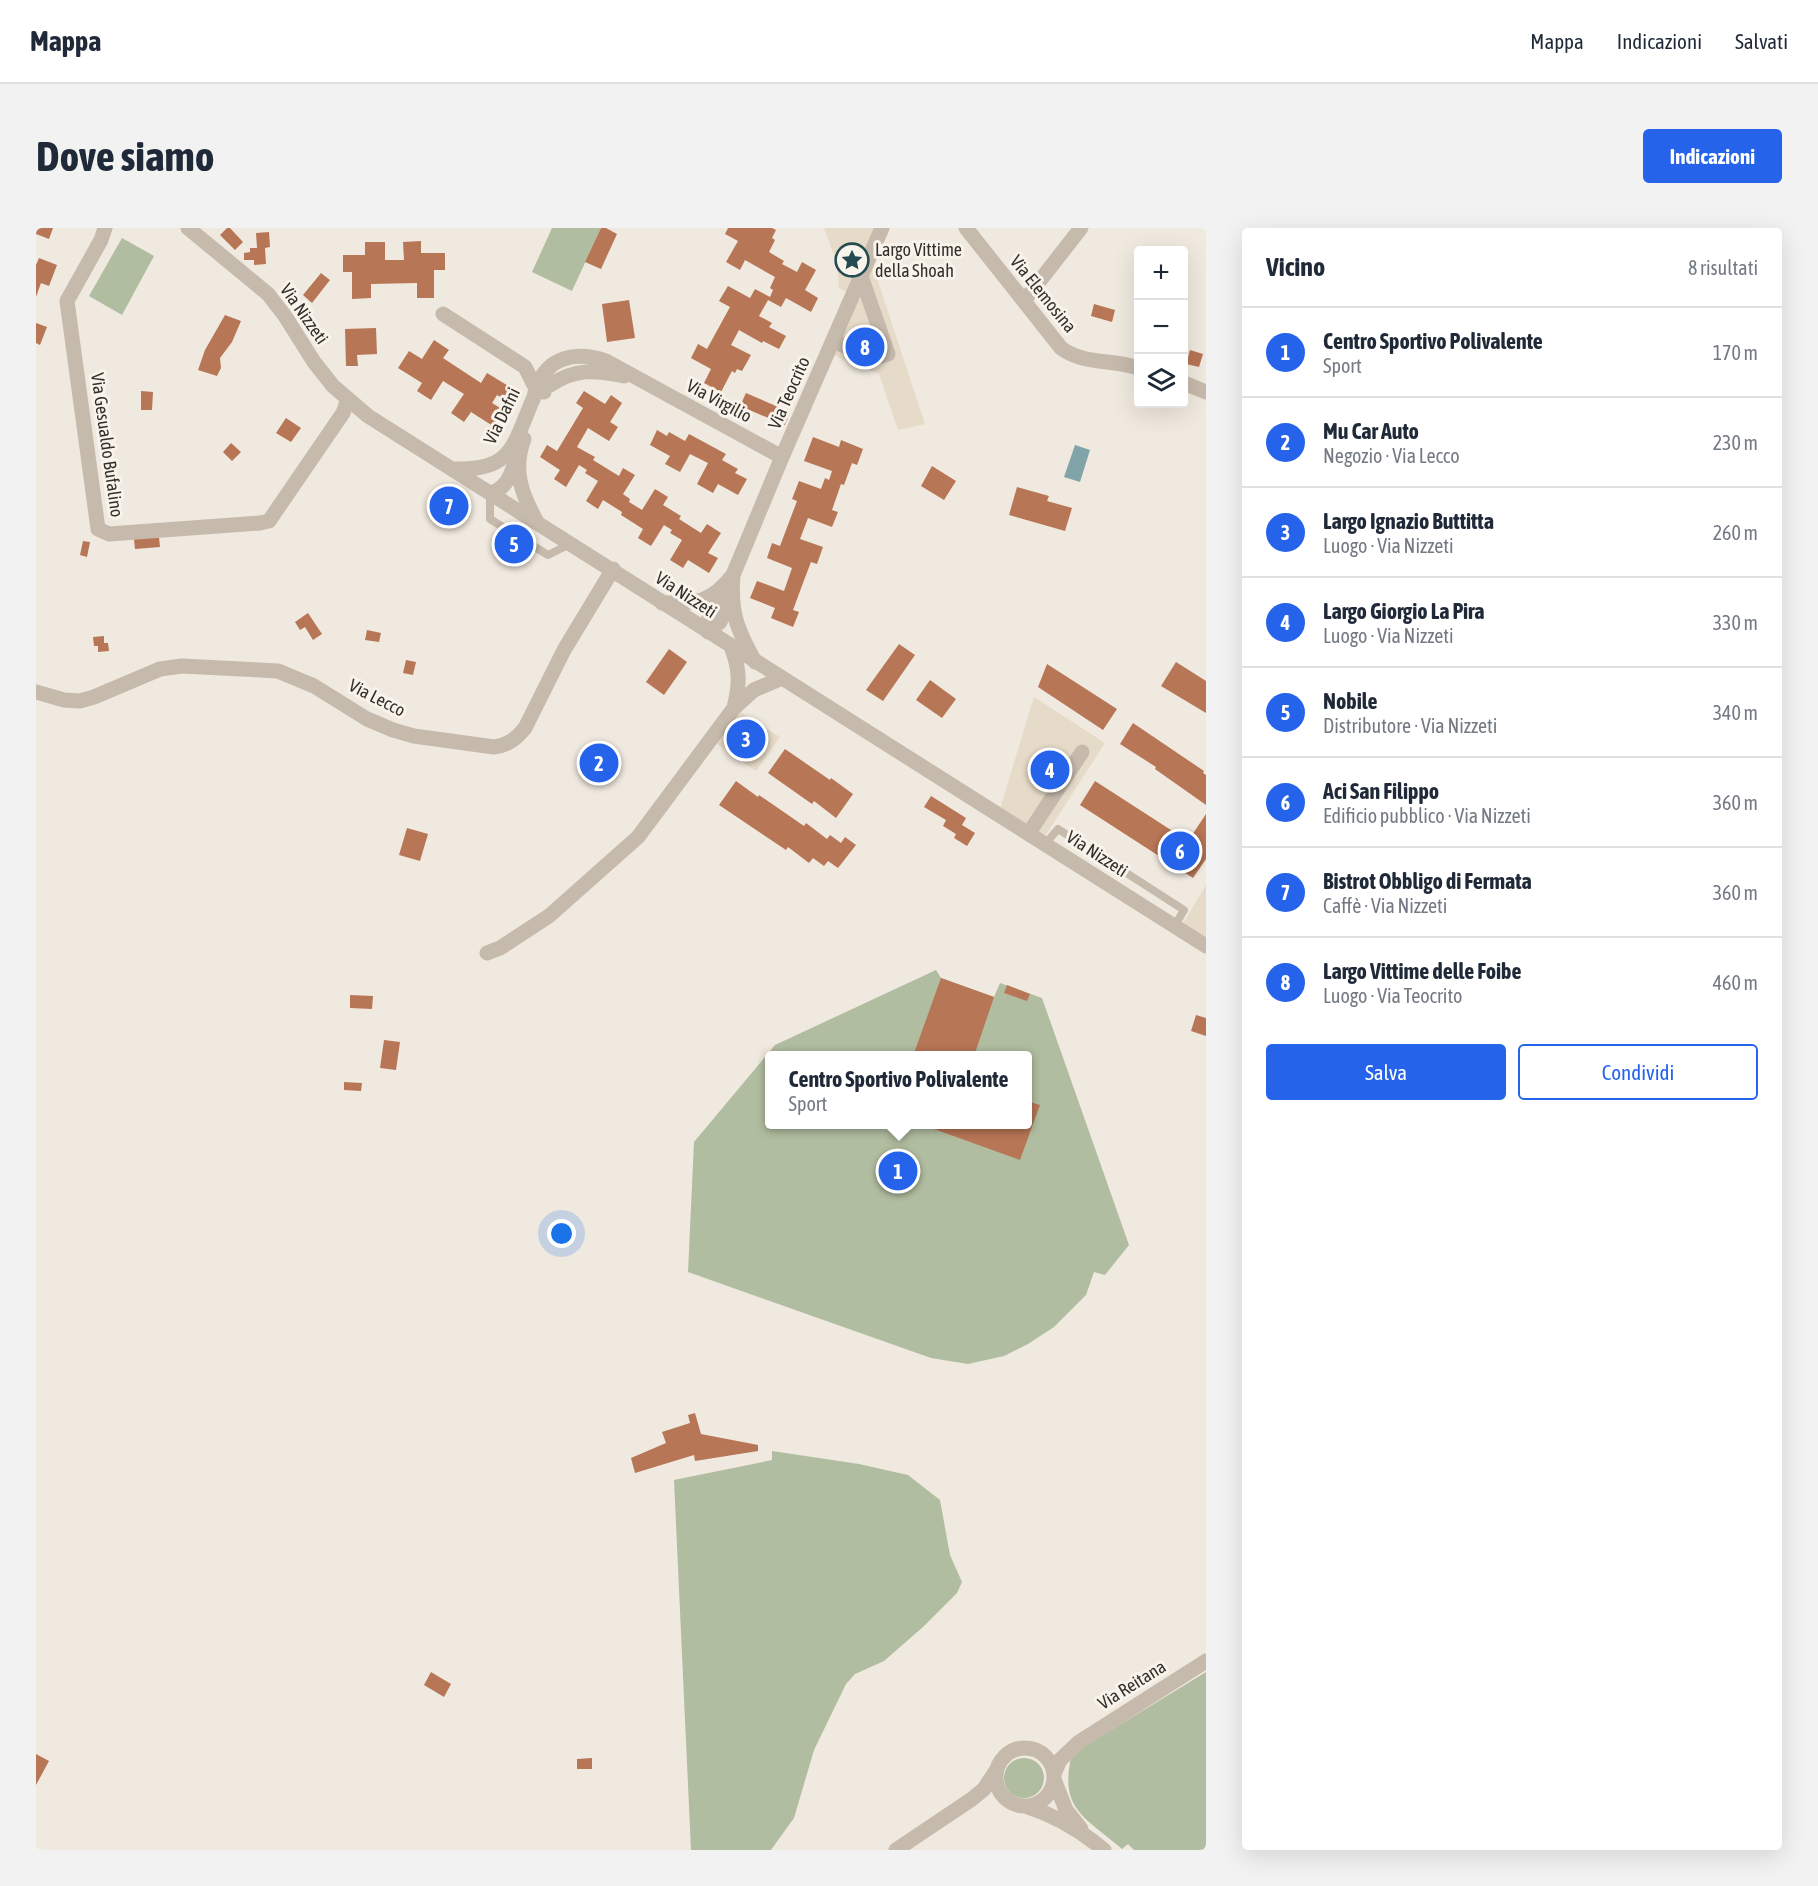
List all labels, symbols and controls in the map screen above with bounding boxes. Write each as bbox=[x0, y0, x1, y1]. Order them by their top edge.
text: Mappa bbox=[30, 25, 101, 57]
text: Mappa bbox=[1530, 29, 1584, 53]
text: Indicazioni bbox=[1617, 29, 1702, 53]
text: Salvati bbox=[1735, 29, 1788, 53]
button: Indicazioni bbox=[1643, 129, 1782, 183]
text: Dove siamo bbox=[36, 132, 215, 180]
place label: Largo Vittime della Shoah bbox=[875, 239, 962, 281]
place icon: Largo Vittime della Shoah bbox=[834, 242, 870, 278]
map controls bbox=[1134, 246, 1188, 408]
button: + bbox=[1134, 246, 1188, 300]
street label: Via Elemosina bbox=[1006, 251, 1081, 337]
text: Vicino bbox=[1266, 252, 1325, 282]
text: 8 risultati bbox=[1688, 256, 1758, 279]
street label: Via Nizzeti bbox=[276, 279, 333, 348]
button: − bbox=[1134, 300, 1188, 354]
pin: 8 bbox=[846, 324, 884, 370]
text: Centro Sportivo Polivalente bbox=[1323, 328, 1543, 354]
text: 1 bbox=[1281, 341, 1290, 364]
text: 170 m bbox=[1713, 341, 1758, 364]
street label: Via Teocrito bbox=[763, 353, 814, 432]
button: layers bbox=[1134, 354, 1188, 408]
text: Sport bbox=[1323, 354, 1362, 377]
street label: Via Gesualdo Bufalino bbox=[87, 371, 128, 519]
street label: Via Virgilio bbox=[683, 375, 755, 426]
street label: Via Dafni bbox=[479, 384, 524, 447]
text: Mu Car Auto bbox=[1323, 418, 1419, 444]
text: 2 bbox=[1281, 431, 1290, 454]
text: 230 m bbox=[1713, 431, 1758, 454]
text: Negozio · Via Lecco bbox=[1323, 444, 1460, 467]
pin: 7 bbox=[430, 484, 468, 528]
text: Largo Ignazio Buttitta bbox=[1323, 508, 1494, 534]
text: 3 bbox=[1281, 521, 1290, 544]
text: 260 m bbox=[1713, 521, 1758, 544]
pin: 5 bbox=[494, 522, 534, 566]
text: Luogo · Via Nizzeti bbox=[1323, 534, 1454, 557]
street label: Via Nizzeti bbox=[652, 567, 721, 622]
text: Largo Giorgio La Pira bbox=[1323, 598, 1484, 624]
text: 4 bbox=[1281, 611, 1290, 634]
text: 330 m bbox=[1713, 611, 1758, 634]
text: Luogo · Via Nizzeti bbox=[1323, 624, 1454, 647]
street label: Via Lecco bbox=[345, 674, 409, 721]
text: Nobile bbox=[1323, 688, 1377, 714]
text: 5 bbox=[1281, 701, 1290, 724]
text: 340 m bbox=[1713, 701, 1758, 724]
text: Distributore · Via Nizzeti bbox=[1323, 714, 1497, 737]
pin: 3 bbox=[726, 716, 766, 762]
pin: 2 bbox=[580, 740, 618, 786]
pin: 4 bbox=[1030, 748, 1070, 792]
text: Aci San Filippo bbox=[1323, 778, 1439, 804]
text: 6 bbox=[1281, 791, 1290, 814]
text: 360 m bbox=[1713, 791, 1758, 814]
text: Edificio pubblico · Via Nizzeti bbox=[1323, 804, 1531, 827]
street label: Via Nizzeti bbox=[1063, 826, 1132, 881]
pin: 6 bbox=[1160, 828, 1200, 874]
text: Bistrot Obbligo di Fermata bbox=[1323, 868, 1532, 894]
text: 7 bbox=[1281, 881, 1290, 904]
text: 360 m bbox=[1713, 881, 1758, 904]
text: Caffè · Via Nizzeti bbox=[1323, 894, 1447, 917]
text: Largo Vittime delle Foibe bbox=[1323, 958, 1521, 984]
text: 8 bbox=[1281, 971, 1290, 994]
text: 460 m bbox=[1713, 971, 1758, 994]
text: Luogo · Via Teocrito bbox=[1323, 984, 1462, 1007]
button: Salva bbox=[1266, 1044, 1506, 1100]
button: Condividi bbox=[1518, 1044, 1758, 1100]
popup bbox=[765, 1051, 1032, 1129]
text: Centro Sportivo Polivalente bbox=[789, 1066, 1008, 1092]
text: Sport bbox=[789, 1092, 827, 1115]
pin: 1 bbox=[878, 1148, 918, 1194]
your location bbox=[547, 1219, 576, 1248]
street label: Via Reitana bbox=[1094, 1656, 1169, 1714]

